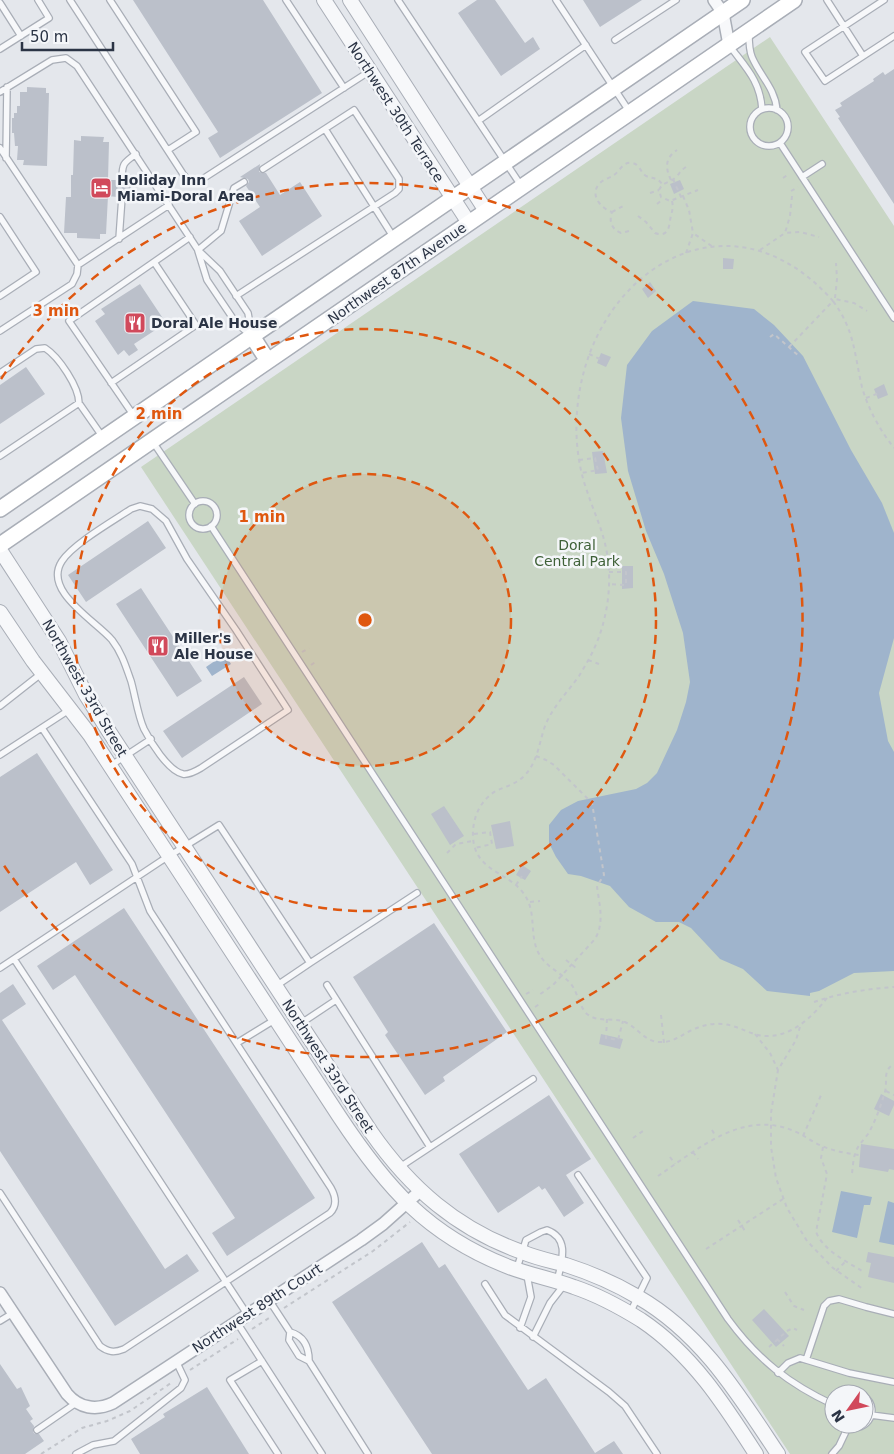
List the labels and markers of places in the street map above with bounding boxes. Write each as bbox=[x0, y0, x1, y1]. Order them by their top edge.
place label: Holiday Inn Miami-Doral Area bbox=[117, 172, 254, 204]
hotel icon: Holiday Inn Miami-Doral Area bbox=[89, 176, 113, 200]
restaurant icon: Doral Ale House bbox=[123, 311, 147, 335]
place label: Doral Ale House bbox=[151, 315, 277, 331]
centre of rings bbox=[356, 611, 374, 629]
place label: Miller's Ale House bbox=[174, 630, 253, 662]
restaurant icon: Miller's Ale House bbox=[146, 634, 170, 658]

